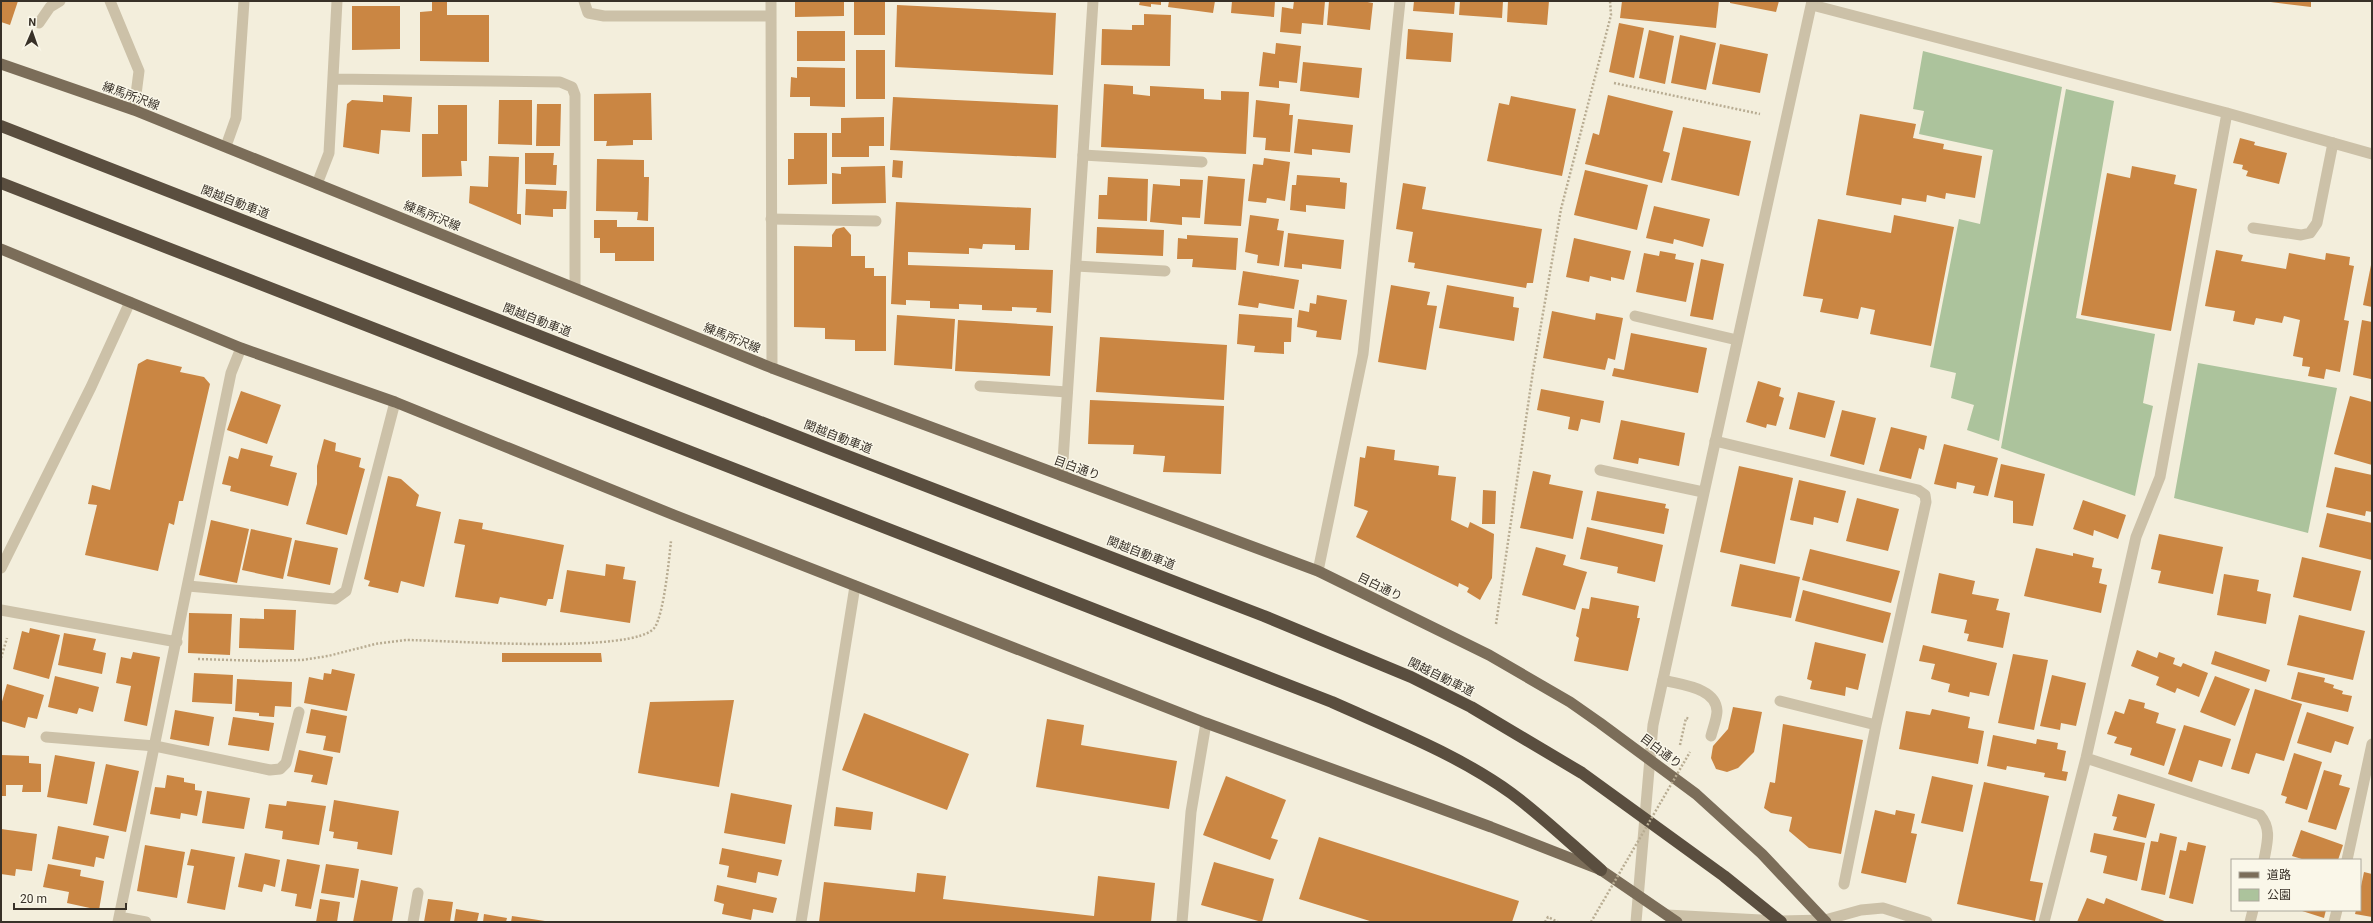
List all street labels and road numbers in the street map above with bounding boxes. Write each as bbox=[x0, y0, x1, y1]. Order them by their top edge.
street label: 練馬所沢線 bbox=[100, 79, 162, 113]
street label: 関越自動車道 bbox=[199, 183, 271, 221]
street label: 練馬所沢線 bbox=[402, 198, 462, 234]
street label: 関越自動車道 bbox=[501, 301, 573, 339]
street label: 練馬所沢線 bbox=[702, 320, 762, 356]
street label: 関越自動車道 bbox=[802, 418, 874, 456]
street label: 目白通り bbox=[1052, 453, 1102, 483]
street label: 関越自動車道 bbox=[1105, 534, 1177, 572]
street label: 目白通り bbox=[1355, 570, 1405, 604]
street label: 関越自動車道 bbox=[1406, 655, 1476, 699]
street label: 目白通り bbox=[1638, 731, 1684, 771]

